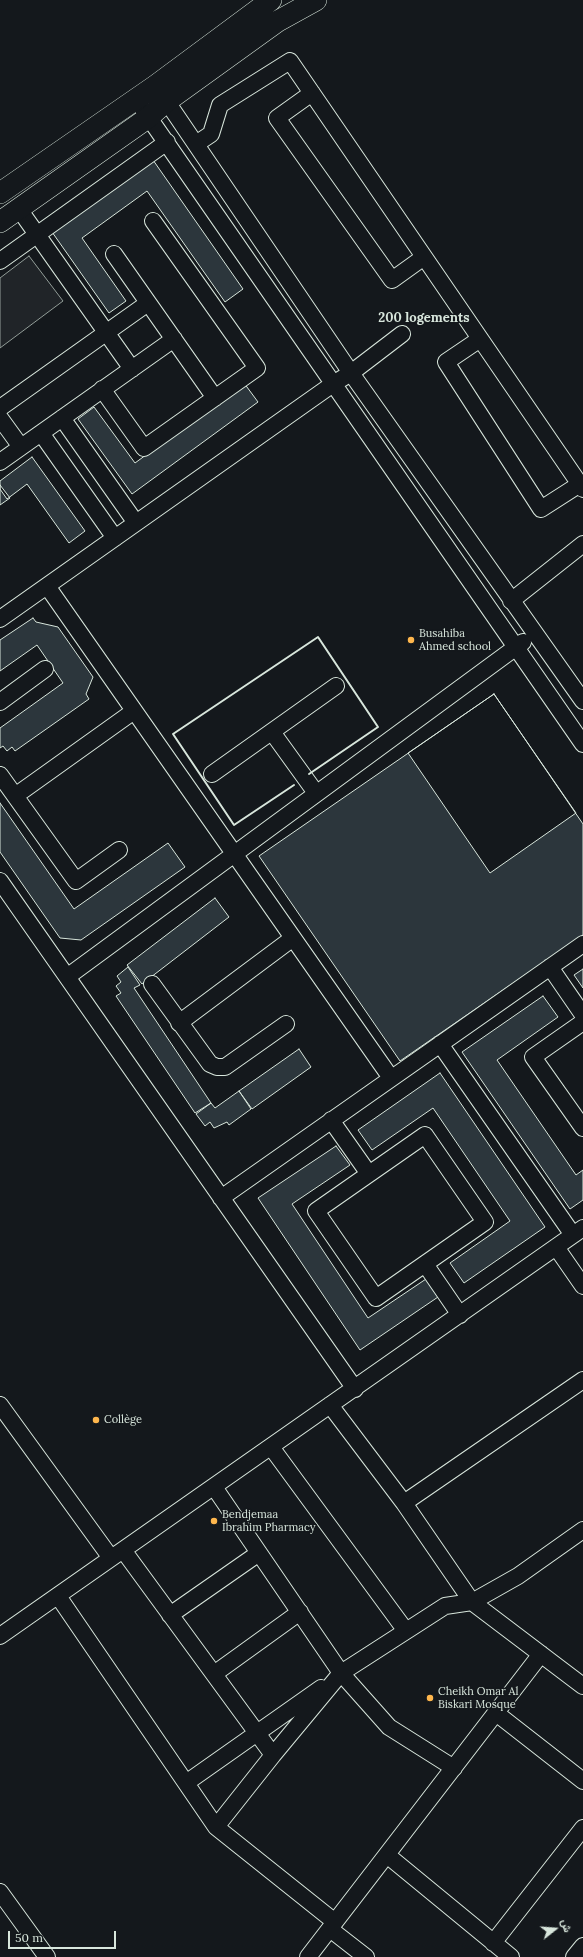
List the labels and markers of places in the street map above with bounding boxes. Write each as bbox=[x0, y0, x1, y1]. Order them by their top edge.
place label: Busahiba Ahmed school bbox=[419, 627, 491, 653]
marker: Busahiba Ahmed school bbox=[406, 635, 416, 645]
place label: Collège bbox=[104, 1413, 142, 1427]
marker: Collège bbox=[91, 1415, 101, 1425]
place label: Bendjemaa Ibrahim Pharmacy bbox=[222, 1508, 316, 1534]
marker: Bendjemaa Ibrahim Pharmacy bbox=[209, 1516, 219, 1526]
place label: Cheikh Omar Al Biskari Mosque bbox=[438, 1685, 518, 1711]
marker: Cheikh Omar Al Biskari Mosque bbox=[425, 1693, 435, 1703]

